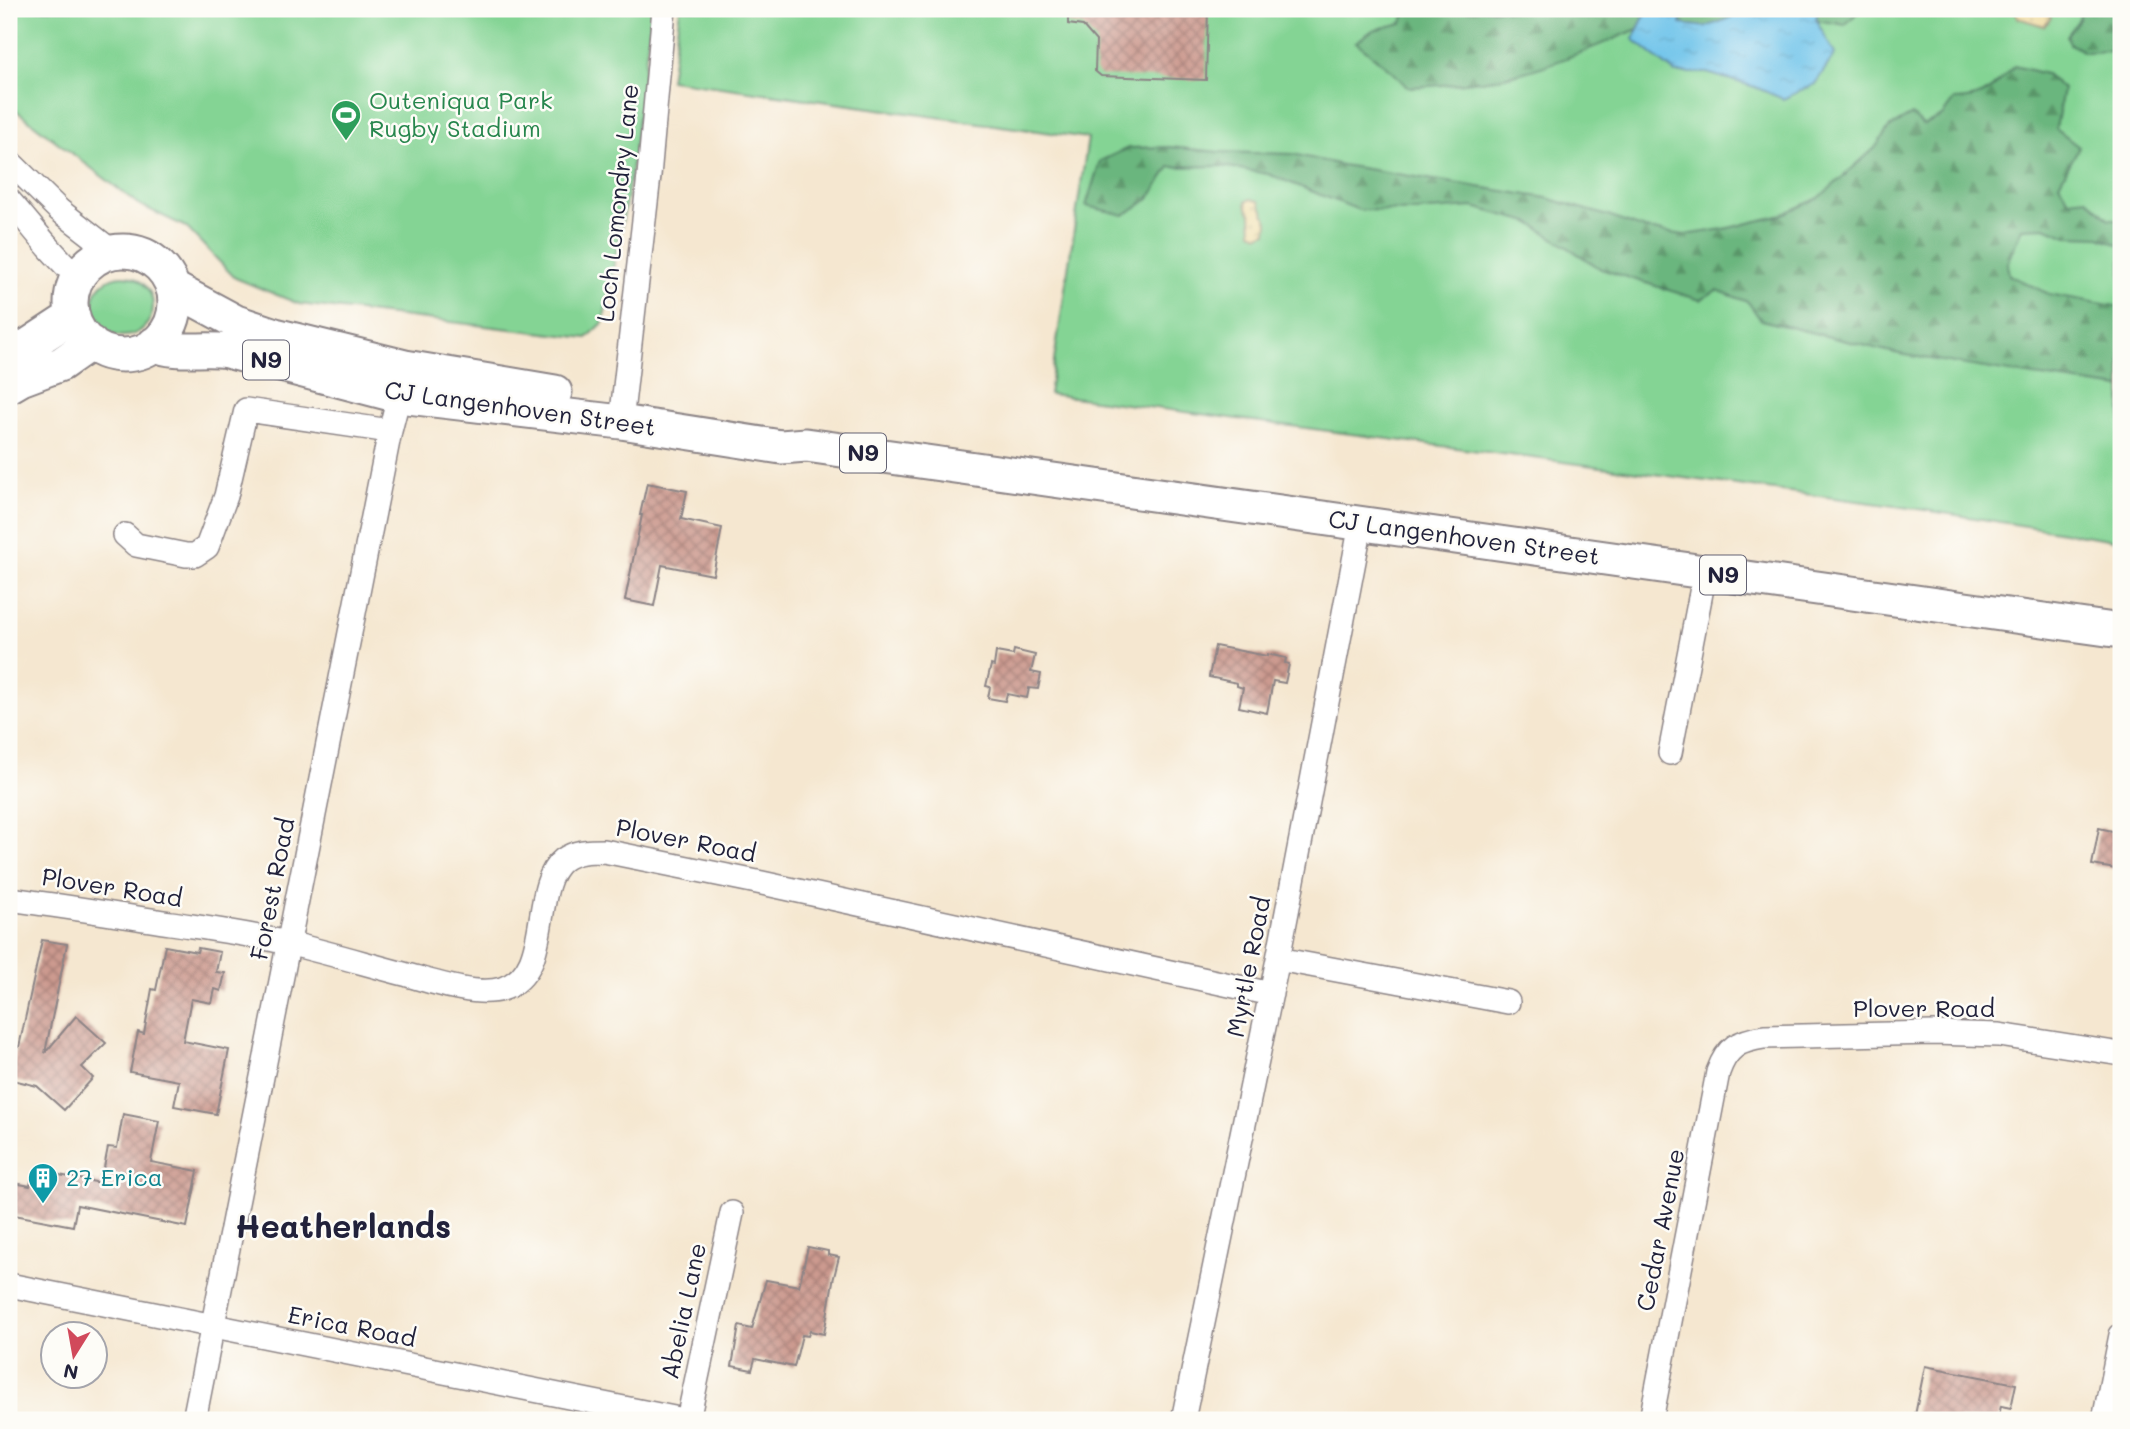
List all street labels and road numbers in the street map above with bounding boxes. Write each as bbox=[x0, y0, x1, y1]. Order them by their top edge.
street label: Loch Lomondry Lane bbox=[589, 82, 644, 323]
road number: N9 bbox=[243, 340, 289, 380]
street label: CJ Langenhoven Street bbox=[383, 373, 658, 442]
road number: N9 bbox=[840, 433, 886, 472]
street label: CJ Langenhoven Street bbox=[1327, 502, 1602, 571]
road number: N9 bbox=[1700, 555, 1746, 594]
street label: Plover Road bbox=[614, 811, 759, 868]
street label: Forest Road bbox=[243, 815, 301, 962]
street label: Plover Road bbox=[40, 860, 185, 913]
street label: Myrtle Road bbox=[1219, 894, 1276, 1040]
street label: Plover Road bbox=[1853, 992, 1995, 1023]
street label: Cedar Avenue bbox=[1629, 1146, 1690, 1314]
street label: Abelia Lane bbox=[653, 1240, 712, 1382]
street label: Erica Road bbox=[286, 1298, 419, 1353]

